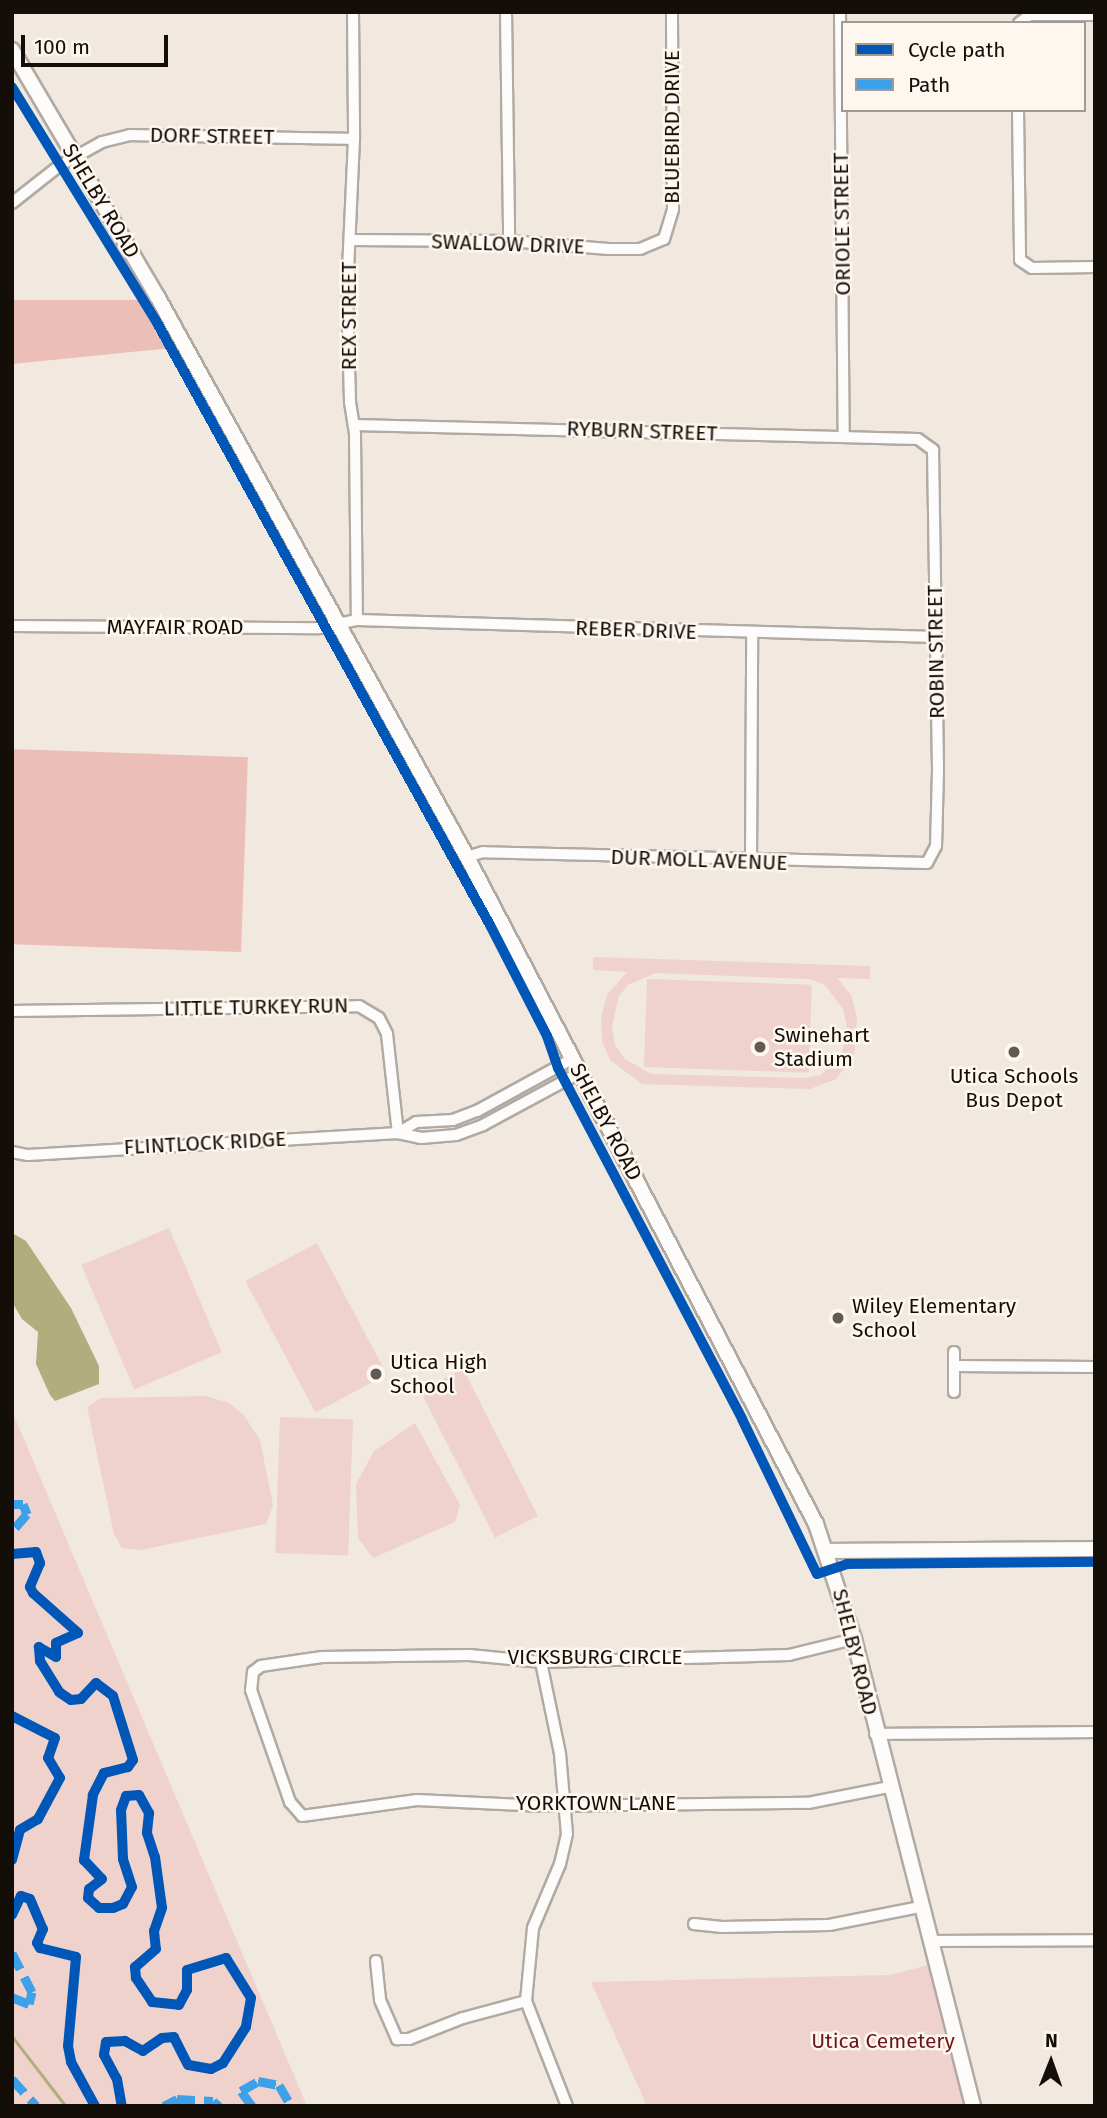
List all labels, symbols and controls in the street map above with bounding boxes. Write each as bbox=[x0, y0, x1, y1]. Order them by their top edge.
scale bar bbox=[24, 21, 172, 65]
legend bbox=[841, 21, 1086, 112]
text: 100 m bbox=[34, 34, 90, 60]
text: Cycle path bbox=[908, 37, 1006, 63]
street label: BLUEBIRD DRIVE bbox=[659, 50, 685, 204]
text: Path bbox=[908, 72, 950, 98]
street label: DORF STREET bbox=[150, 122, 274, 150]
street label: SHELBY ROAD bbox=[57, 139, 145, 263]
street label: ORIOLE STREET bbox=[828, 152, 856, 296]
street label: SWALLOW DRIVE bbox=[431, 229, 585, 259]
street label: REX STREET bbox=[336, 262, 362, 370]
street label: RYBURN STREET bbox=[566, 416, 718, 446]
street label: ROBIN STREET bbox=[922, 585, 950, 719]
street label: MAYFAIR ROAD bbox=[106, 614, 244, 640]
street label: REBER DRIVE bbox=[575, 615, 697, 645]
street label: DUR MOLL AVENUE bbox=[610, 844, 788, 876]
street label: LITTLE TURKEY RUN bbox=[164, 993, 348, 1021]
place label: Swinehart Stadium bbox=[774, 1022, 870, 1072]
marker: Swinehart Stadium bbox=[752, 1039, 768, 1055]
marker: Utica Schools Bus Depot bbox=[1006, 1044, 1022, 1060]
street label: SHELBY ROAD bbox=[565, 1059, 647, 1185]
place label: Utica Schools Bus Depot bbox=[950, 1063, 1078, 1113]
street label: FLINTLOCK RIDGE bbox=[123, 1126, 287, 1160]
place label: Wiley Elementary School bbox=[852, 1293, 1016, 1343]
marker: Wiley Elementary School bbox=[830, 1310, 846, 1326]
place label: Utica High School bbox=[390, 1349, 488, 1399]
marker: Utica High School bbox=[368, 1366, 384, 1382]
street label: SHELBY ROAD bbox=[827, 1586, 883, 1718]
street label: VICKSBURG CIRCLE bbox=[507, 1644, 683, 1670]
street label: YORKTOWN LANE bbox=[516, 1790, 676, 1816]
north arrow bbox=[1016, 2027, 1086, 2097]
park label: Utica Cemetery bbox=[811, 2028, 955, 2054]
text: N bbox=[1045, 2029, 1058, 2052]

